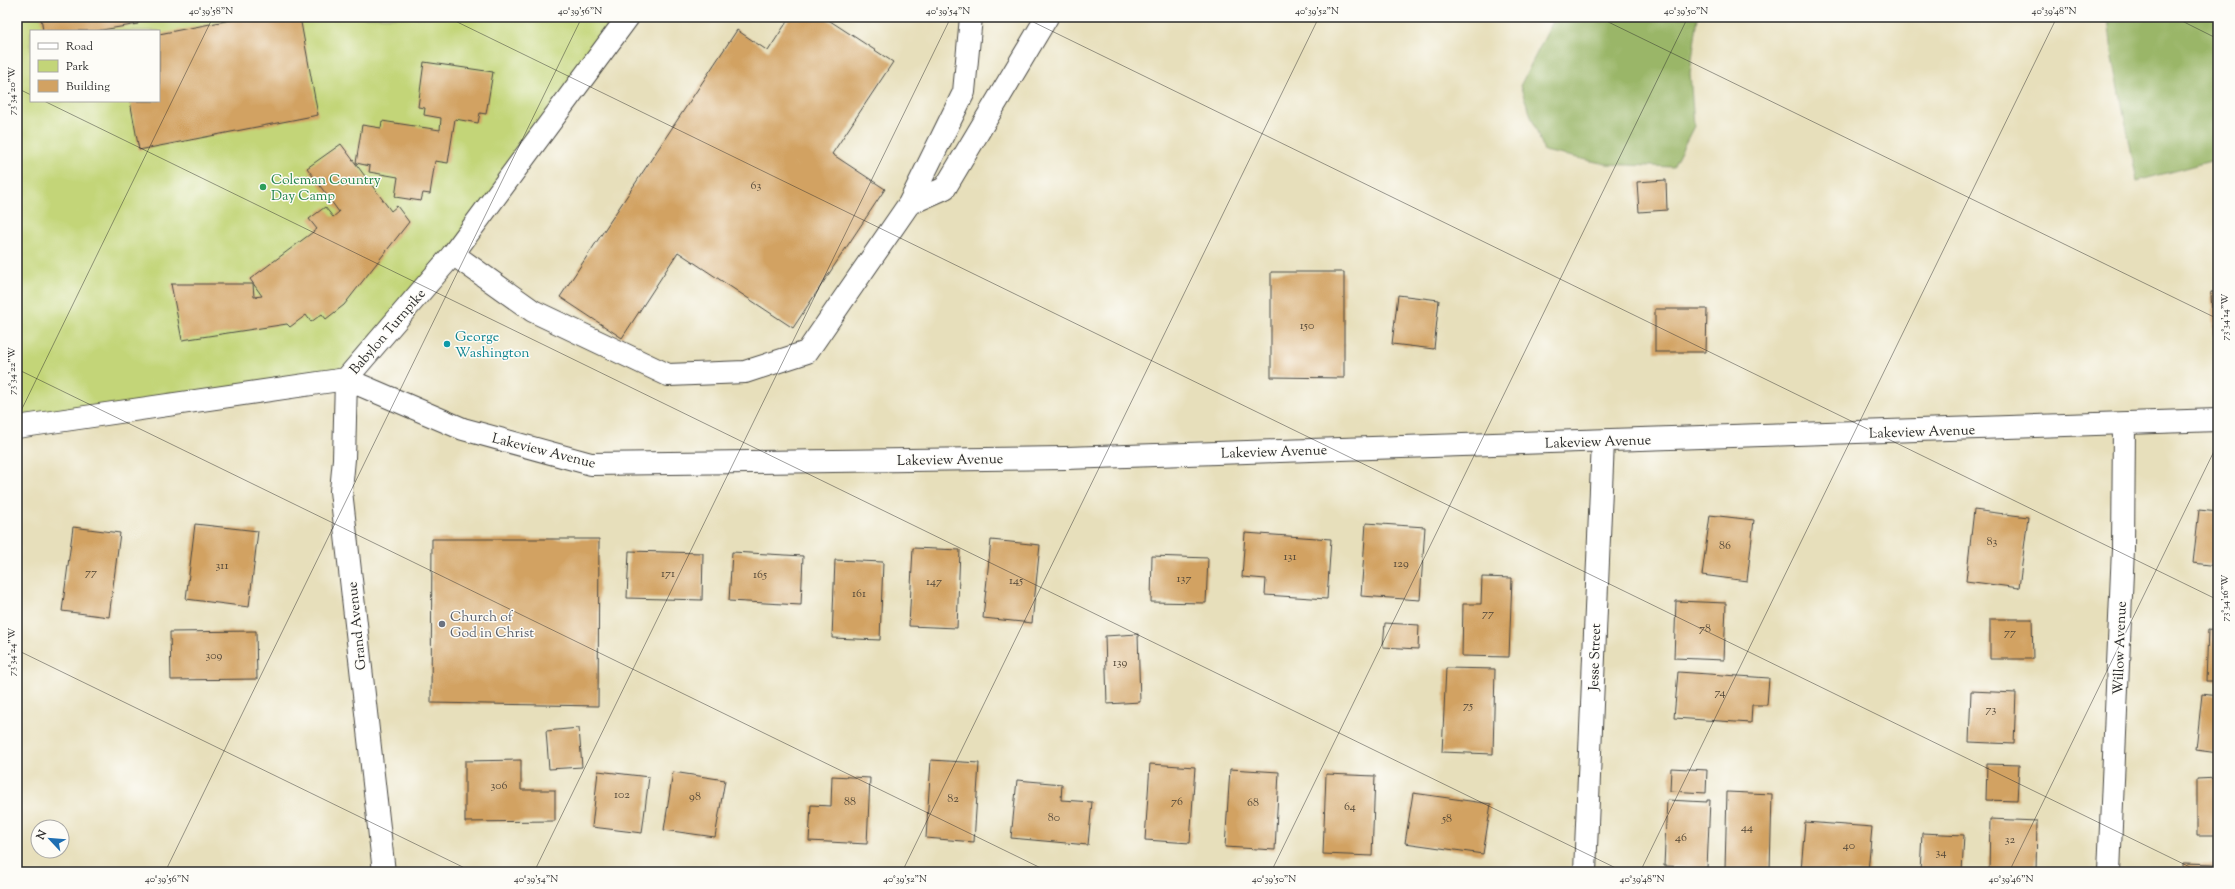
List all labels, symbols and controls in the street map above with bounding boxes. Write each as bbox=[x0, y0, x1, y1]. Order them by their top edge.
text: 40°39'58"N bbox=[189, 4, 233, 19]
text: 40°39'56"N bbox=[558, 4, 602, 19]
text: 40°39'54"N bbox=[926, 4, 970, 19]
text: 40°39'52"N bbox=[1295, 4, 1339, 19]
text: 40°39'50"N bbox=[1664, 4, 1708, 19]
text: 40°39'48"N bbox=[2031, 4, 2077, 19]
legend bbox=[30, 30, 160, 102]
text: Road bbox=[66, 38, 93, 56]
text: Park bbox=[66, 58, 89, 76]
text: 73°34'20"W bbox=[5, 67, 20, 115]
text: Building bbox=[66, 78, 110, 96]
place label: Coleman Country Day Camp bbox=[271, 171, 381, 207]
house number: 63 bbox=[751, 177, 762, 195]
marker: Coleman Country Day Camp bbox=[258, 182, 268, 192]
street label: Babylon Turnpike bbox=[346, 285, 431, 380]
text: 73°34'14"W bbox=[2218, 294, 2233, 340]
house number: 150 bbox=[1300, 317, 1314, 335]
place label: George Washington bbox=[455, 328, 530, 364]
marker: George Washington bbox=[442, 339, 452, 349]
text: 73°34'22"W bbox=[5, 347, 20, 395]
street label: Lakeview Avenue bbox=[1869, 421, 1976, 445]
street label: Lakeview Avenue bbox=[490, 429, 598, 475]
street label: Lakeview Avenue bbox=[1545, 431, 1652, 455]
street label: Lakeview Avenue bbox=[1221, 441, 1328, 465]
street label: Lakeview Avenue bbox=[897, 450, 1003, 472]
house number: 83 bbox=[1987, 533, 1998, 551]
house number: 86 bbox=[1719, 537, 1731, 555]
house number: 131 bbox=[1283, 548, 1297, 566]
house number: 129 bbox=[1393, 555, 1409, 573]
house number: 311 bbox=[215, 557, 229, 575]
house number: 77 bbox=[85, 564, 97, 582]
house number: 171 bbox=[661, 565, 675, 583]
house number: 165 bbox=[753, 566, 767, 584]
house number: 137 bbox=[1177, 570, 1191, 588]
house number: 145 bbox=[1009, 572, 1023, 590]
house number: 147 bbox=[926, 573, 942, 591]
text: 73°34'16"W bbox=[2218, 575, 2233, 621]
street label: Grand Avenue bbox=[343, 581, 373, 671]
house number: 161 bbox=[852, 585, 866, 603]
street label: Willow Avenue bbox=[2109, 601, 2133, 695]
house number: 77 bbox=[1482, 605, 1494, 623]
place label: Church of God in Christ bbox=[450, 608, 534, 644]
marker: Church of God in Christ bbox=[437, 619, 447, 629]
house number: 78 bbox=[1699, 620, 1711, 638]
street label: Jesse Street bbox=[1585, 623, 1607, 692]
house number: 77 bbox=[2004, 624, 2016, 642]
text: 73°34'24"W bbox=[5, 628, 20, 676]
house number: 309 bbox=[206, 647, 223, 665]
house number: 139 bbox=[1113, 654, 1127, 672]
house number: 74 bbox=[1714, 684, 1726, 702]
house number: 75 bbox=[1463, 697, 1473, 715]
house number: 73 bbox=[1986, 701, 1997, 719]
house number: 306 bbox=[490, 777, 508, 795]
house number: 102 bbox=[614, 786, 630, 804]
house number: 98 bbox=[689, 788, 701, 806]
house number: 82 bbox=[947, 790, 959, 808]
house number: 88 bbox=[844, 793, 856, 811]
house number: 76 bbox=[1171, 793, 1183, 811]
house number: 68 bbox=[1247, 794, 1259, 812]
house number: 64 bbox=[1344, 798, 1356, 816]
house number: 80 bbox=[1048, 809, 1060, 827]
house number: 58 bbox=[1441, 810, 1452, 828]
north arrow bbox=[30, 819, 70, 859]
house number: 44 bbox=[1741, 819, 1753, 837]
text: N bbox=[32, 827, 51, 843]
house number: 46 bbox=[1675, 829, 1687, 847]
house number: 32 bbox=[2005, 831, 2016, 849]
house number: 40 bbox=[1843, 837, 1855, 855]
house number: 34 bbox=[1936, 844, 1946, 862]
text: 40°39'56"N bbox=[145, 872, 189, 887]
text: 40°39'54"N bbox=[514, 872, 558, 887]
text: 40°39'52"N bbox=[883, 872, 927, 887]
text: 40°39'50"N bbox=[1252, 872, 1296, 887]
text: 40°39'48"N bbox=[1619, 872, 1665, 887]
text: 40°39'46"N bbox=[1989, 872, 2034, 887]

